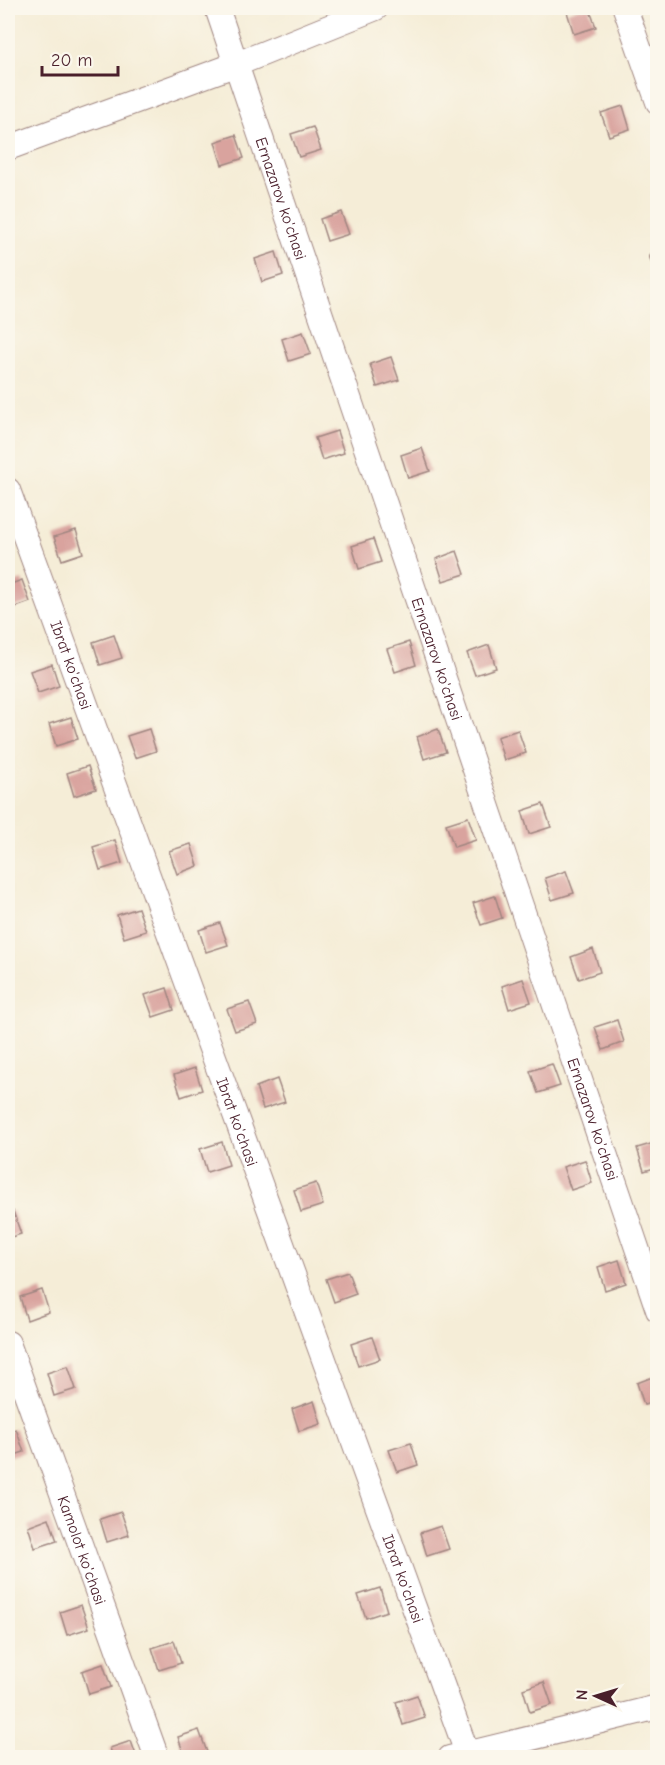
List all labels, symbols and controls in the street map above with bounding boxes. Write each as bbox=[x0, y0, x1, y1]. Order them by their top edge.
scale bar bbox=[42, 39, 118, 77]
text: 20 m bbox=[51, 50, 92, 71]
street label: Ernazarov ko'chasi bbox=[251, 135, 310, 262]
street label: Ernazarov ko'chasi bbox=[407, 595, 466, 723]
street label: Ibrat ko'chasi bbox=[46, 618, 95, 712]
street label: Ernazarov ko'chasi bbox=[563, 1056, 621, 1183]
street label: Ibrat ko'chasi bbox=[212, 1075, 261, 1169]
street label: Kamolot ko'chasi bbox=[54, 1493, 109, 1607]
street label: Ibrat ko'chasi bbox=[378, 1532, 427, 1625]
north arrow bbox=[566, 1666, 626, 1726]
text: N bbox=[573, 1689, 591, 1701]

